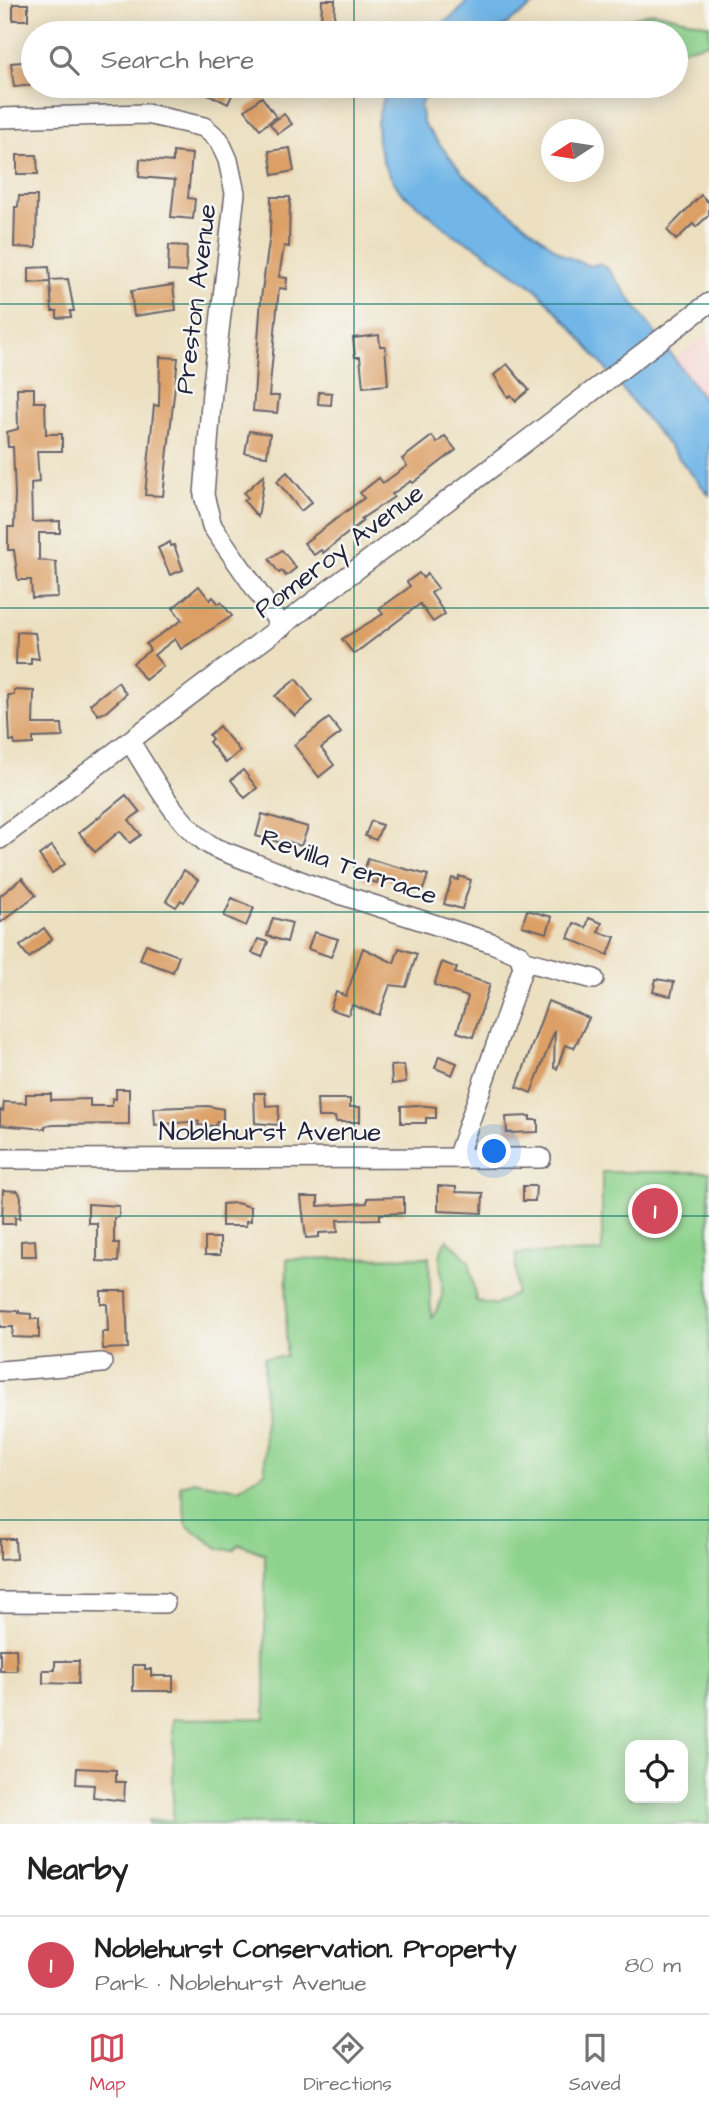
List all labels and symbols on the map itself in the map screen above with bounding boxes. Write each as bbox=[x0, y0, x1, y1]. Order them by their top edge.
north arrow bbox=[541, 119, 604, 182]
street label: Preston Avenue bbox=[166, 202, 226, 396]
street label: Pomeroy Avenue bbox=[247, 475, 432, 628]
street label: Revilla Terrace bbox=[256, 820, 442, 914]
street label: Noblehurst Avenue bbox=[159, 1114, 381, 1150]
your location bbox=[477, 1134, 511, 1168]
pin: 1 bbox=[632, 1185, 678, 1237]

